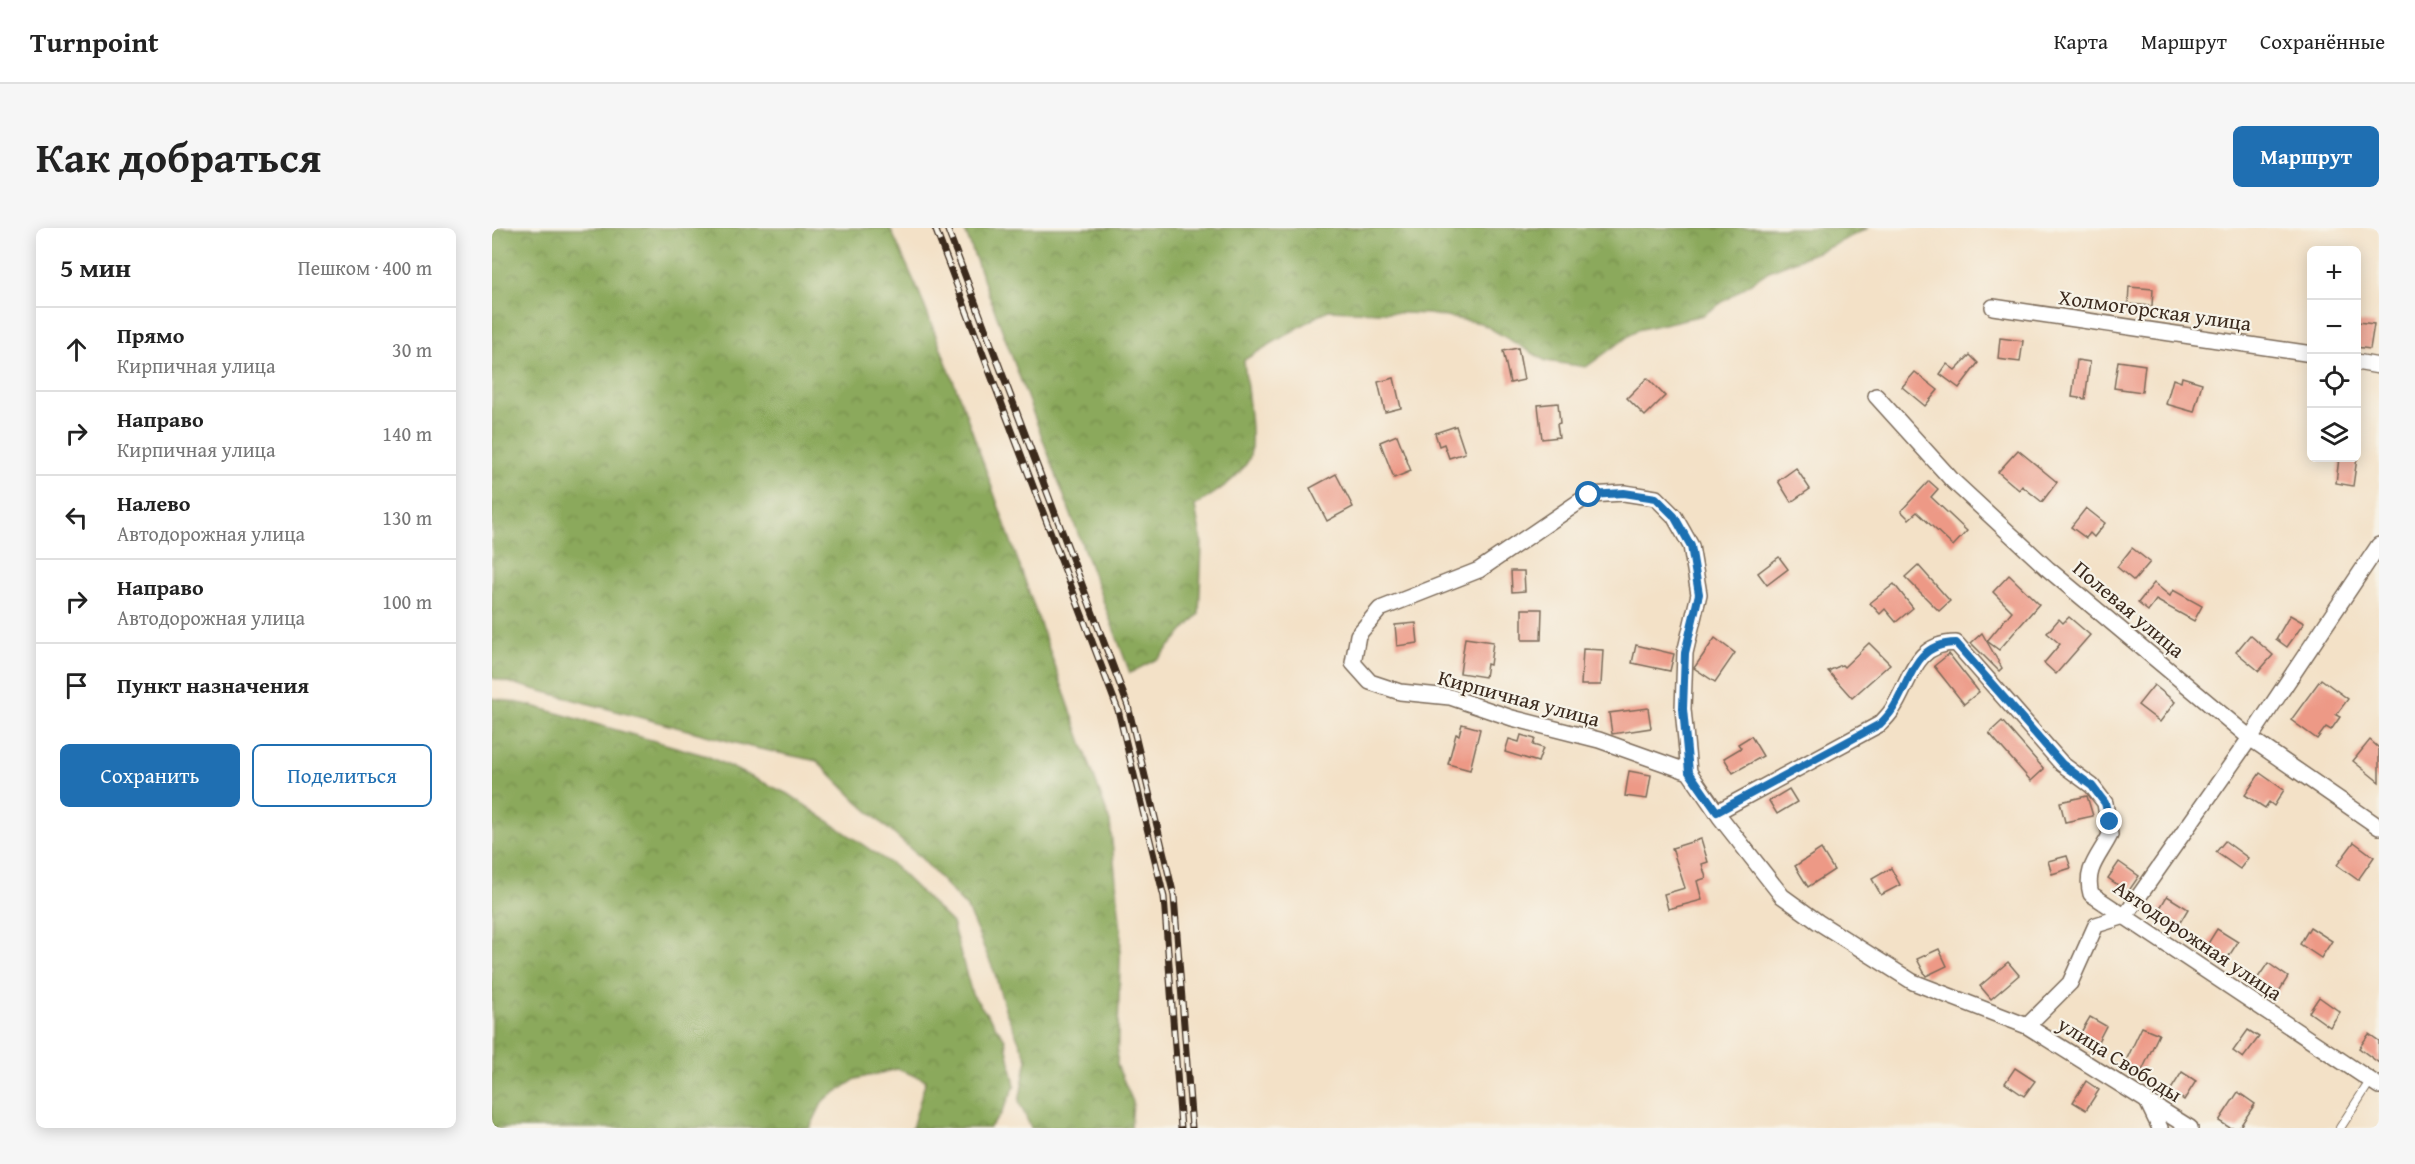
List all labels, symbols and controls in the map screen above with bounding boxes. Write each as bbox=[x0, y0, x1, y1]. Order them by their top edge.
text: Turnpoint bbox=[30, 21, 159, 62]
text: Карта bbox=[2054, 26, 2108, 57]
text: Маршрут bbox=[2141, 26, 2227, 57]
text: Сохранённые bbox=[2260, 26, 2385, 57]
text: Как добраться bbox=[36, 126, 321, 187]
button: Маршрут bbox=[2233, 126, 2379, 187]
map controls bbox=[2307, 246, 2361, 462]
button: + bbox=[2307, 246, 2361, 300]
text: 5 мин bbox=[60, 248, 131, 287]
text: Пешком · 400 m bbox=[298, 253, 432, 282]
street label: Холмогорская улица bbox=[2057, 281, 2253, 339]
button: − bbox=[2307, 300, 2361, 354]
text: Прямо bbox=[117, 319, 184, 351]
icon: ahead bbox=[60, 333, 93, 366]
text: 30 m bbox=[392, 335, 432, 364]
text: Кирпичная улица bbox=[117, 351, 276, 380]
button: locate bbox=[2307, 354, 2361, 408]
text: Направо bbox=[117, 403, 204, 435]
button: layers bbox=[2307, 408, 2361, 462]
icon: right bbox=[60, 417, 93, 450]
text: 140 m bbox=[382, 419, 432, 448]
text: Кирпичная улица bbox=[117, 435, 276, 464]
route start bbox=[1575, 481, 1601, 507]
text: Налево bbox=[117, 487, 190, 519]
icon: left bbox=[60, 501, 93, 534]
text: 130 m bbox=[382, 503, 432, 532]
text: Автодорожная улица bbox=[117, 519, 305, 548]
street label: Полевая улица bbox=[2066, 553, 2192, 665]
text: Направо bbox=[117, 571, 204, 603]
icon: right bbox=[60, 585, 93, 618]
text: 100 m bbox=[382, 587, 432, 616]
text: Автодорожная улица bbox=[117, 603, 305, 632]
street label: Кирпичная улица bbox=[1435, 661, 1603, 735]
icon: arrive bbox=[60, 669, 93, 702]
text: Пункт назначения bbox=[117, 669, 309, 701]
button: Сохранить bbox=[60, 744, 240, 807]
button: Поделиться bbox=[252, 744, 432, 807]
route end bbox=[2096, 808, 2122, 834]
street label: Автодорожная улица bbox=[2107, 872, 2289, 1008]
street label: улица Свободы bbox=[2051, 1008, 2188, 1110]

